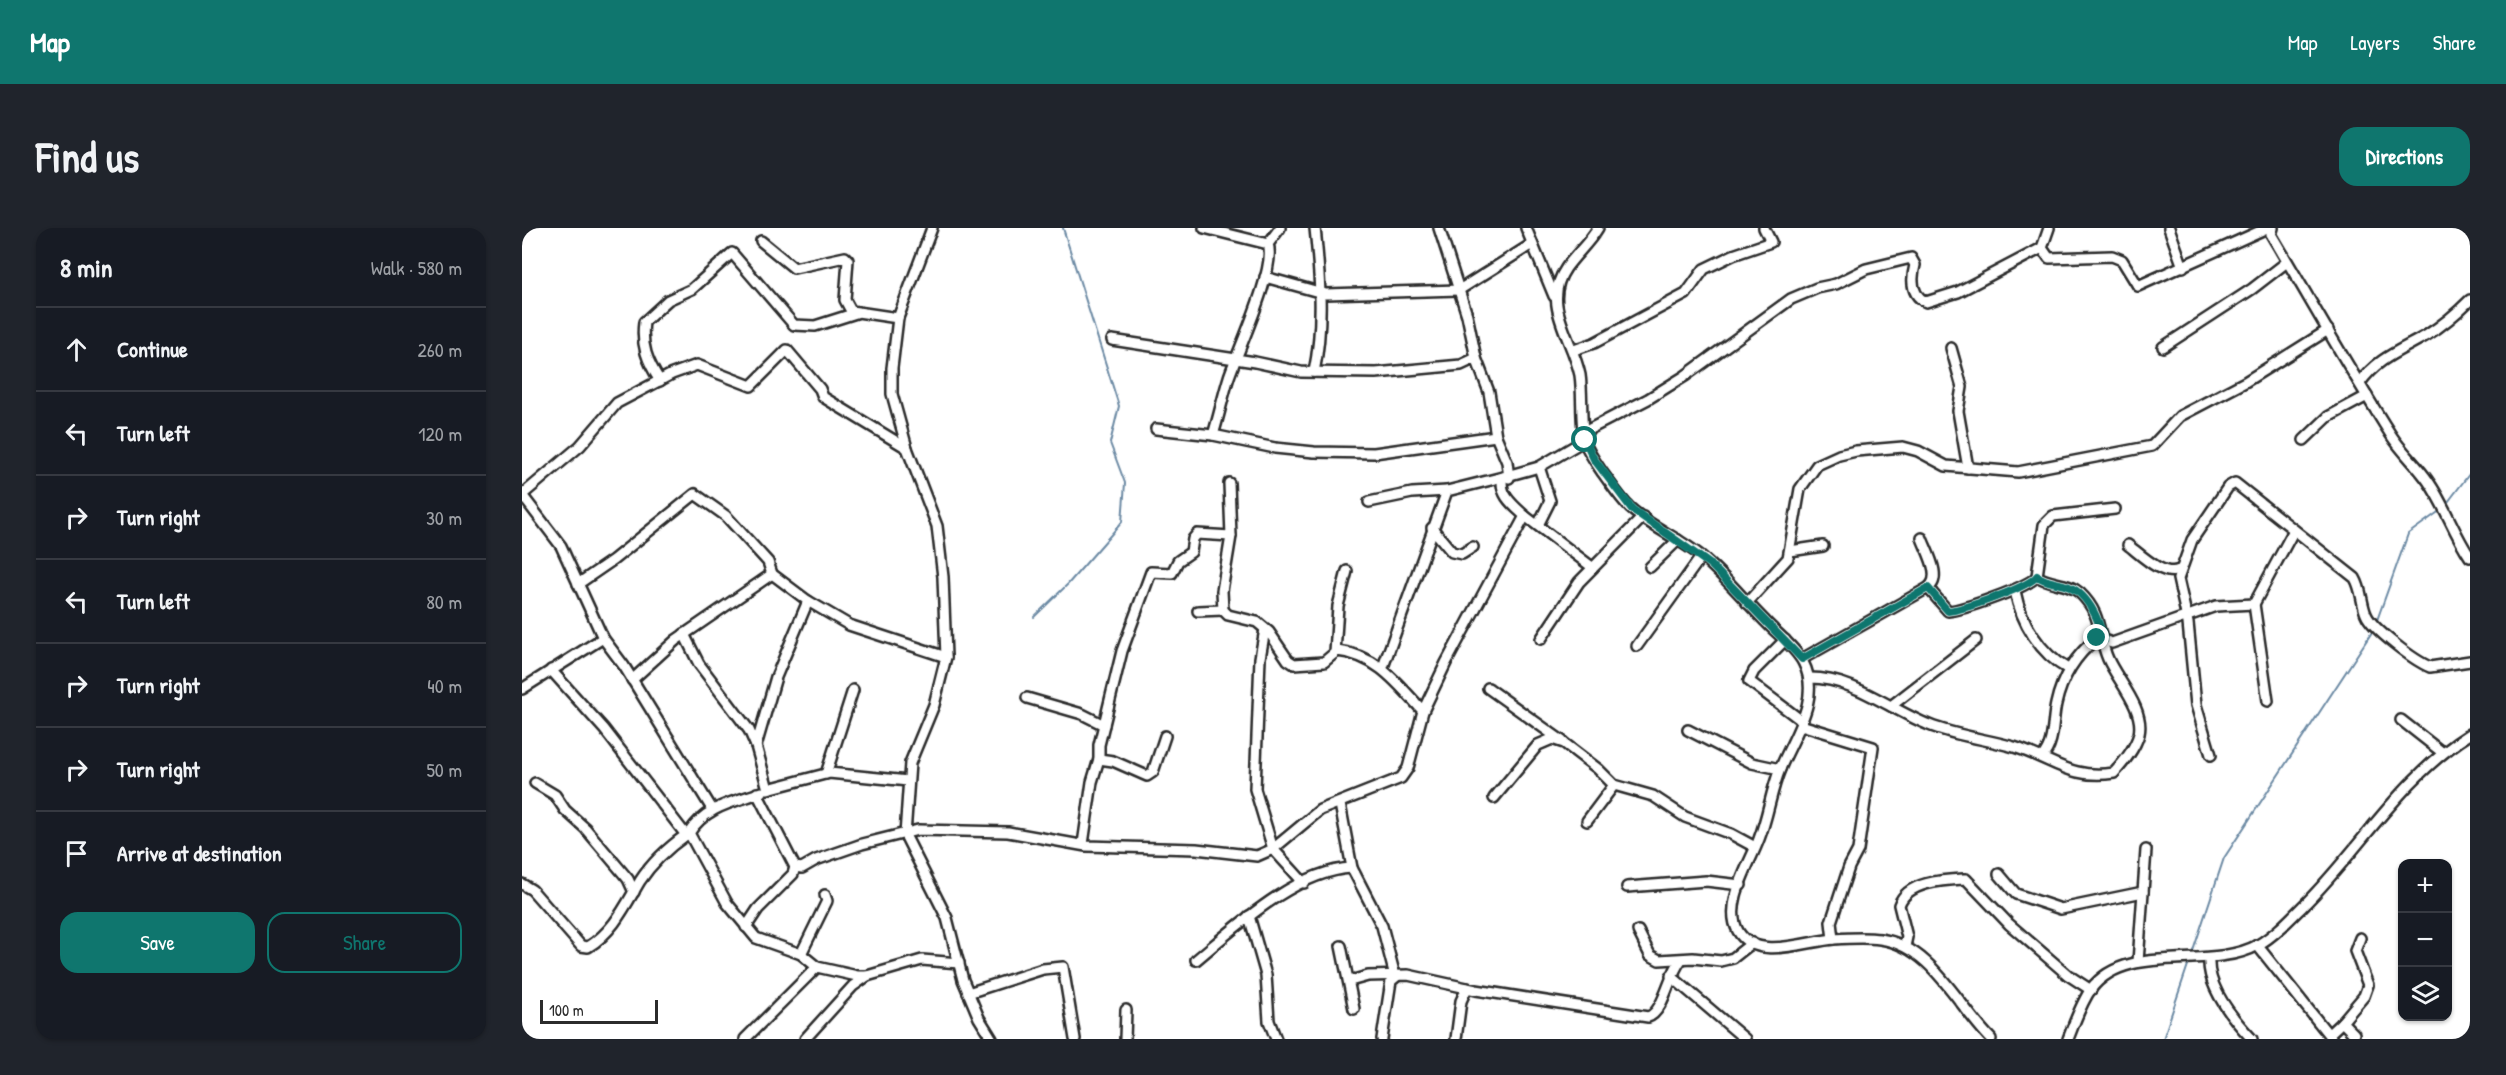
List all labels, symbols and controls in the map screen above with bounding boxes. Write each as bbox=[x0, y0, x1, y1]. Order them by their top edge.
text: Map bbox=[30, 23, 70, 61]
text: Map bbox=[2288, 28, 2317, 57]
text: Layers bbox=[2350, 28, 2400, 57]
text: Share bbox=[2433, 28, 2476, 57]
button: Directions bbox=[2339, 127, 2470, 186]
text: Find us bbox=[36, 128, 139, 185]
text: 8 min bbox=[60, 250, 113, 285]
text: Walk · 580 m bbox=[371, 254, 462, 281]
icon: ahead bbox=[60, 333, 93, 366]
text: Continue bbox=[117, 334, 188, 364]
text: 260 m bbox=[418, 336, 462, 363]
icon: left bbox=[60, 417, 93, 450]
text: Turn left bbox=[117, 418, 190, 448]
text: 120 m bbox=[418, 420, 462, 447]
route start bbox=[1571, 426, 1597, 452]
icon: right bbox=[60, 501, 93, 534]
text: Turn right bbox=[117, 502, 200, 532]
text: 30 m bbox=[426, 504, 462, 531]
icon: left bbox=[60, 585, 93, 618]
text: Turn left bbox=[117, 586, 190, 616]
text: 80 m bbox=[426, 588, 462, 615]
route end bbox=[2083, 624, 2109, 650]
icon: right bbox=[60, 669, 93, 702]
text: Turn right bbox=[117, 670, 200, 700]
text: 40 m bbox=[427, 672, 462, 699]
icon: right bbox=[60, 753, 93, 786]
text: Turn right bbox=[117, 754, 200, 784]
text: 50 m bbox=[426, 756, 462, 783]
icon: arrive bbox=[60, 837, 93, 870]
text: Arrive at destination bbox=[117, 838, 282, 868]
map controls bbox=[2398, 859, 2452, 1021]
button: + bbox=[2398, 859, 2452, 913]
button: Save bbox=[60, 912, 255, 973]
button: Share bbox=[267, 912, 462, 973]
button: − bbox=[2398, 913, 2452, 967]
button: layers bbox=[2398, 967, 2452, 1021]
scale bar bbox=[540, 997, 658, 1024]
text: 100 m bbox=[549, 999, 584, 1021]

